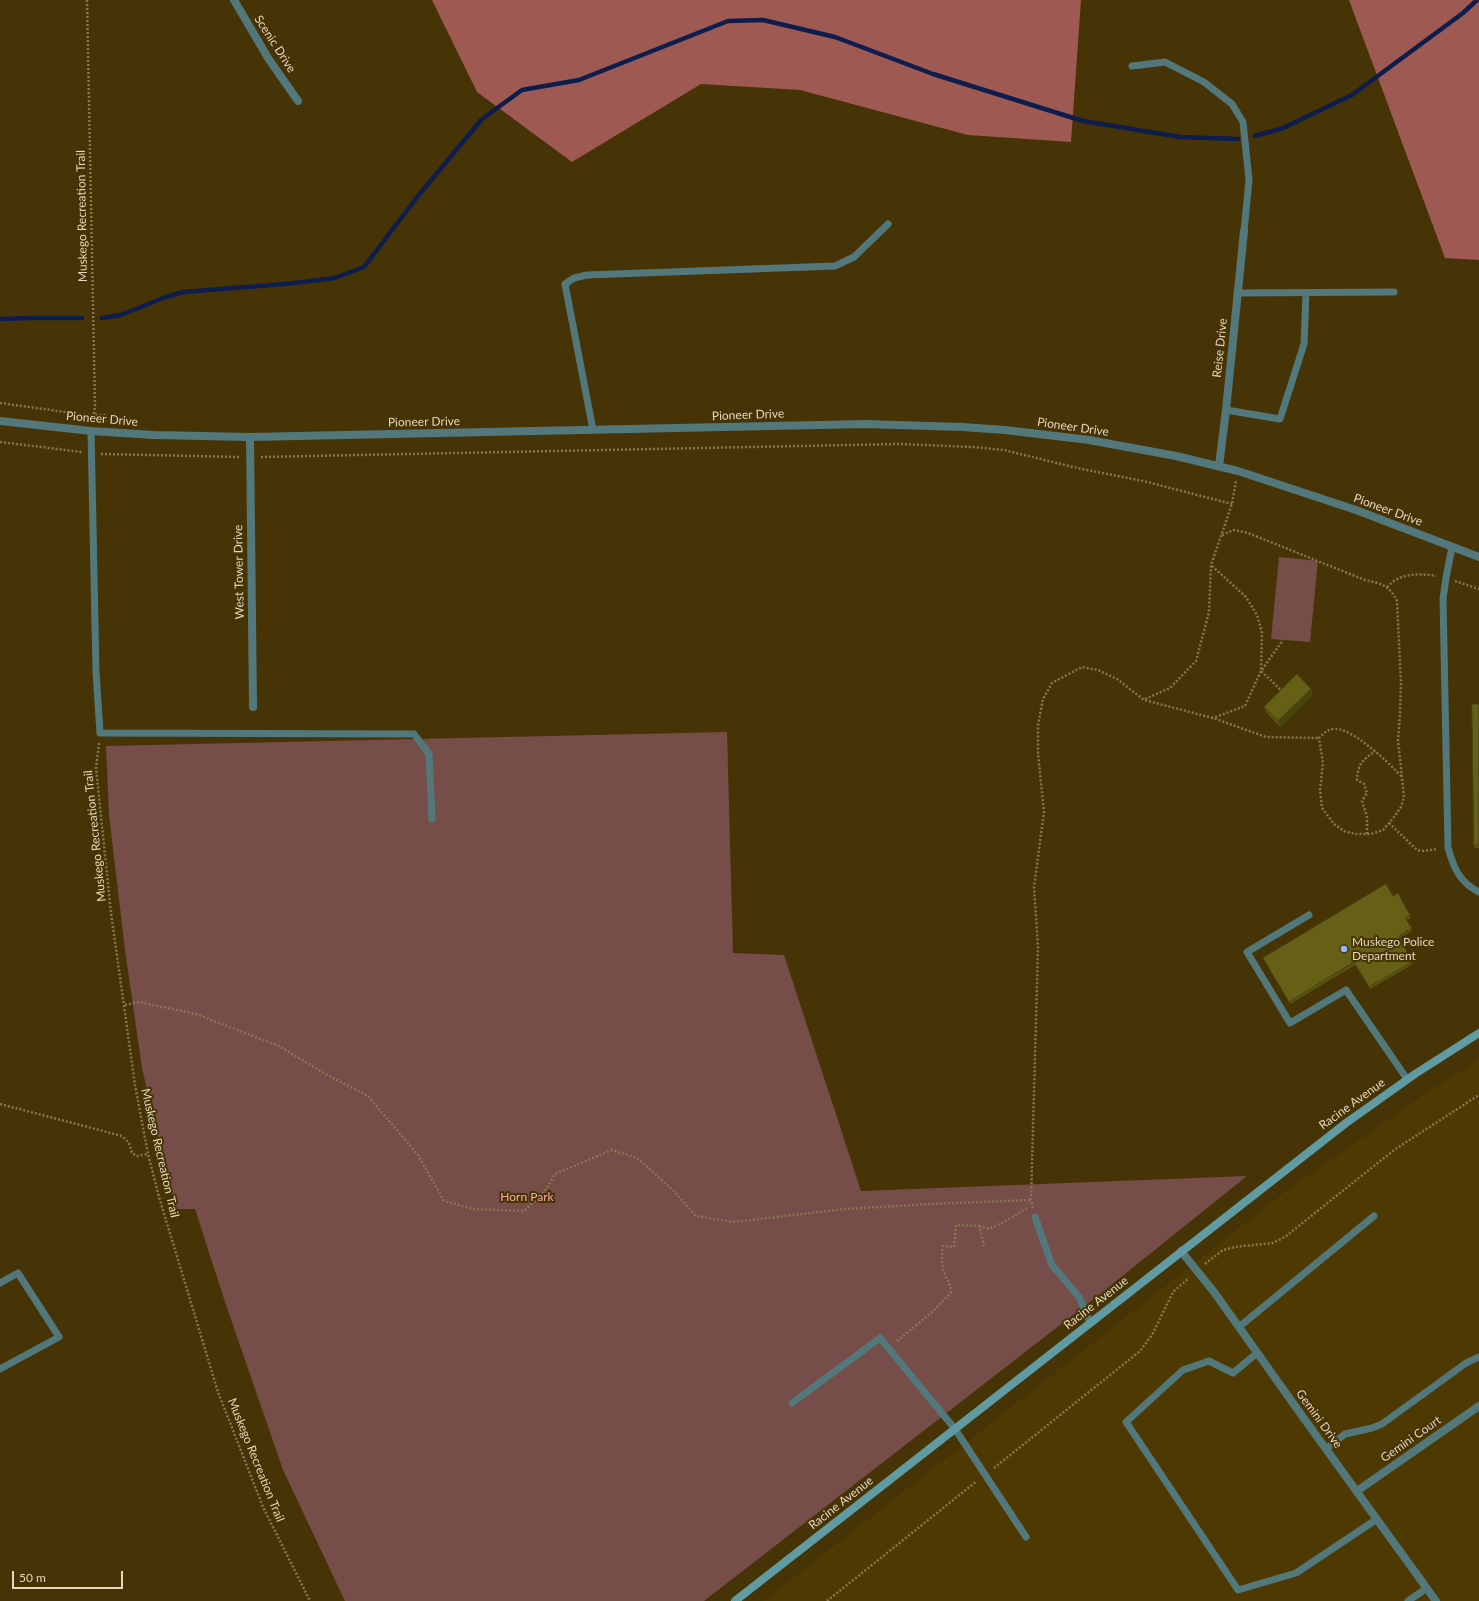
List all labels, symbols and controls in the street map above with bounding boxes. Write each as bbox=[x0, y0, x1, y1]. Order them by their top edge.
street label: Scenic Drive bbox=[251, 13, 299, 75]
street label: Muskego Recreation Trail bbox=[74, 150, 90, 282]
street label: Reise Drive bbox=[1210, 318, 1230, 378]
street label: Pioneer Drive bbox=[712, 407, 784, 423]
street label: Pioneer Drive bbox=[65, 409, 139, 429]
street label: Pioneer Drive bbox=[388, 414, 460, 430]
street label: Pioneer Drive bbox=[1036, 415, 1110, 439]
street label: Pioneer Drive bbox=[1352, 491, 1424, 529]
street label: West Tower Drive bbox=[231, 525, 247, 619]
street label: Muskego Recreation Trail bbox=[81, 769, 109, 903]
place label: Muskego Police Department bbox=[1352, 935, 1434, 963]
marker: Muskego Police Department bbox=[1339, 944, 1349, 954]
street label: Racine Avenue bbox=[1316, 1075, 1388, 1133]
street label: Muskego Recreation Trail bbox=[138, 1087, 182, 1219]
park label: Horn Park bbox=[500, 1190, 554, 1204]
street label: Racine Avenue bbox=[1061, 1273, 1131, 1333]
street label: Gemini Drive bbox=[1293, 1387, 1345, 1451]
street label: Muskego Recreation Trail bbox=[225, 1396, 287, 1524]
street label: Gemini Court bbox=[1378, 1413, 1444, 1465]
street label: Racine Avenue bbox=[806, 1473, 876, 1533]
scale bar bbox=[14, 1563, 125, 1589]
text: 50 m bbox=[19, 1570, 46, 1585]

